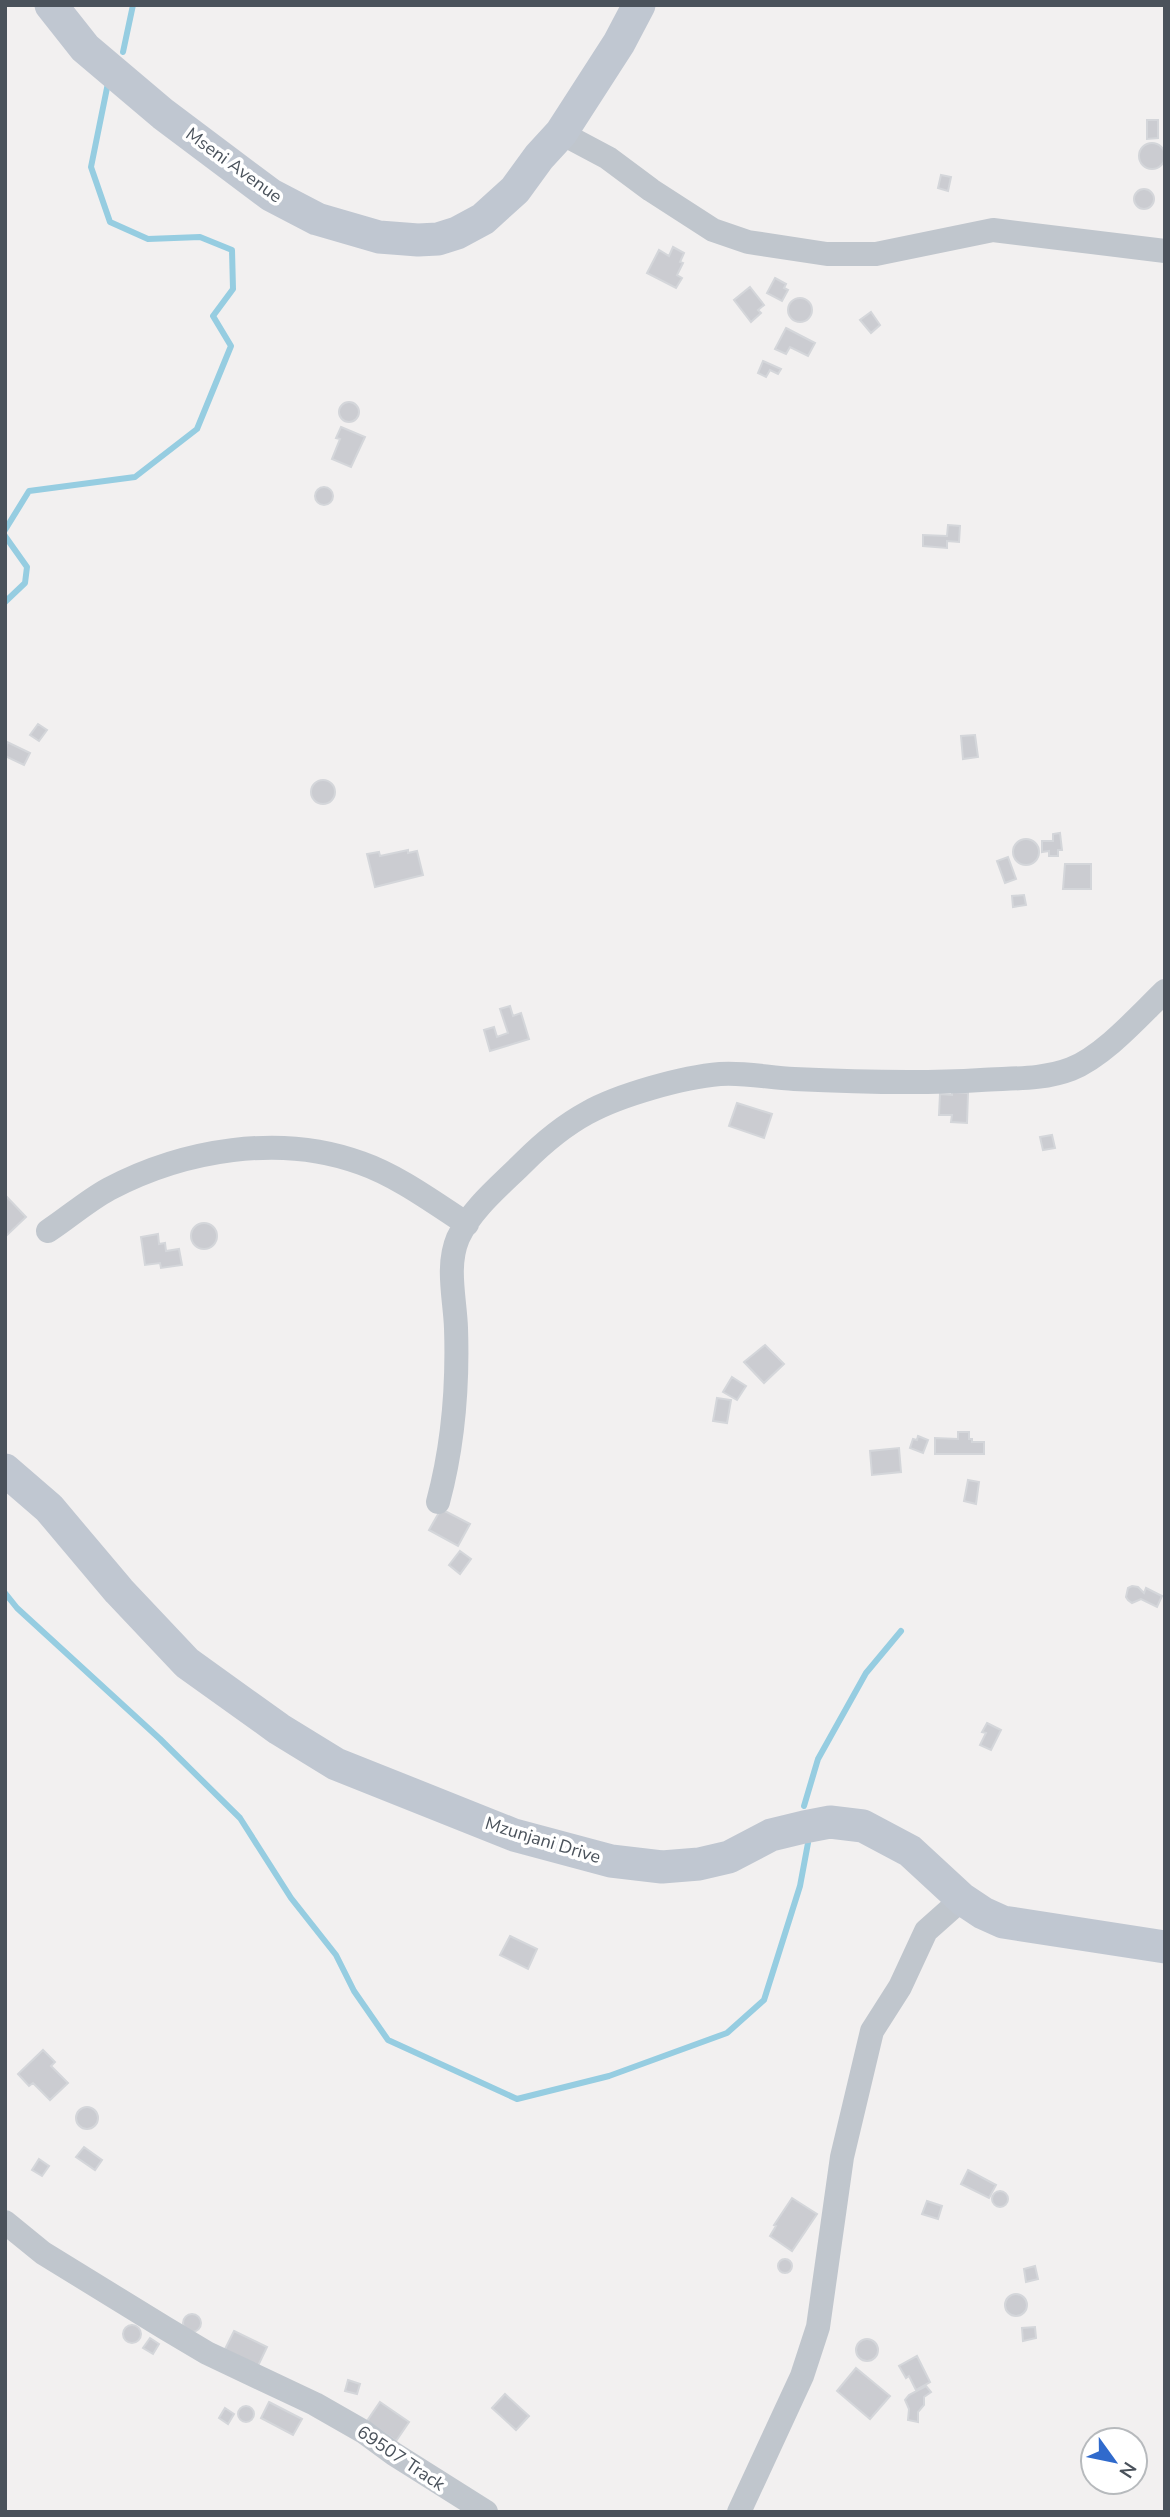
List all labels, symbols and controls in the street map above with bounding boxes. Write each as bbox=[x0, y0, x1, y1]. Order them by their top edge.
street label: Mseni Avenue bbox=[181, 122, 287, 208]
street label: Mzunjani Drive bbox=[482, 1811, 604, 1869]
street label: 69507 Track bbox=[352, 2420, 451, 2497]
north arrow bbox=[1079, 2426, 1149, 2496]
text: N bbox=[1113, 2457, 1142, 2483]

